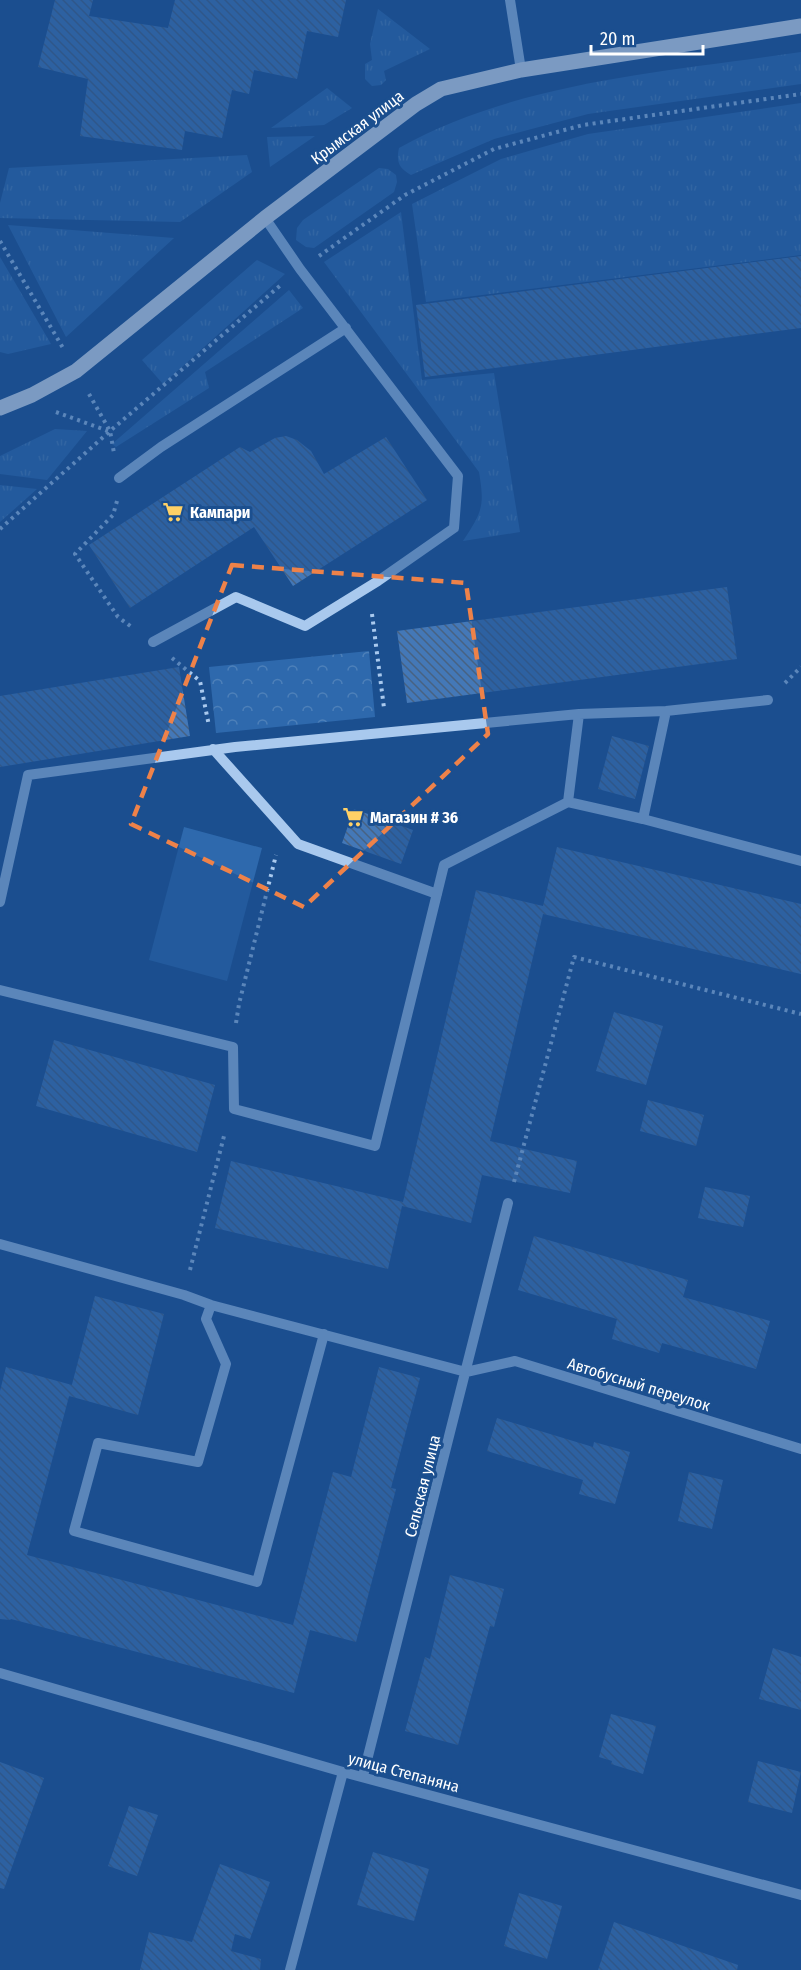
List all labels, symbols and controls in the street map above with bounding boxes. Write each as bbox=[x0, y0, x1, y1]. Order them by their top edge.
scale bar bbox=[591, 18, 704, 56]
text: 20 m bbox=[600, 28, 635, 50]
street label: Крымская улица bbox=[307, 86, 408, 168]
supermarket icon: Кампари bbox=[161, 500, 185, 524]
place label: Кампари bbox=[190, 503, 250, 522]
supermarket icon: Магазин # 36 bbox=[341, 805, 365, 829]
place label: Магазин # 36 bbox=[370, 808, 458, 827]
street label: Автобусный переулок bbox=[565, 1354, 713, 1415]
street label: Сельская улица bbox=[401, 1433, 444, 1539]
street label: улица Степаняна bbox=[346, 1749, 462, 1796]

